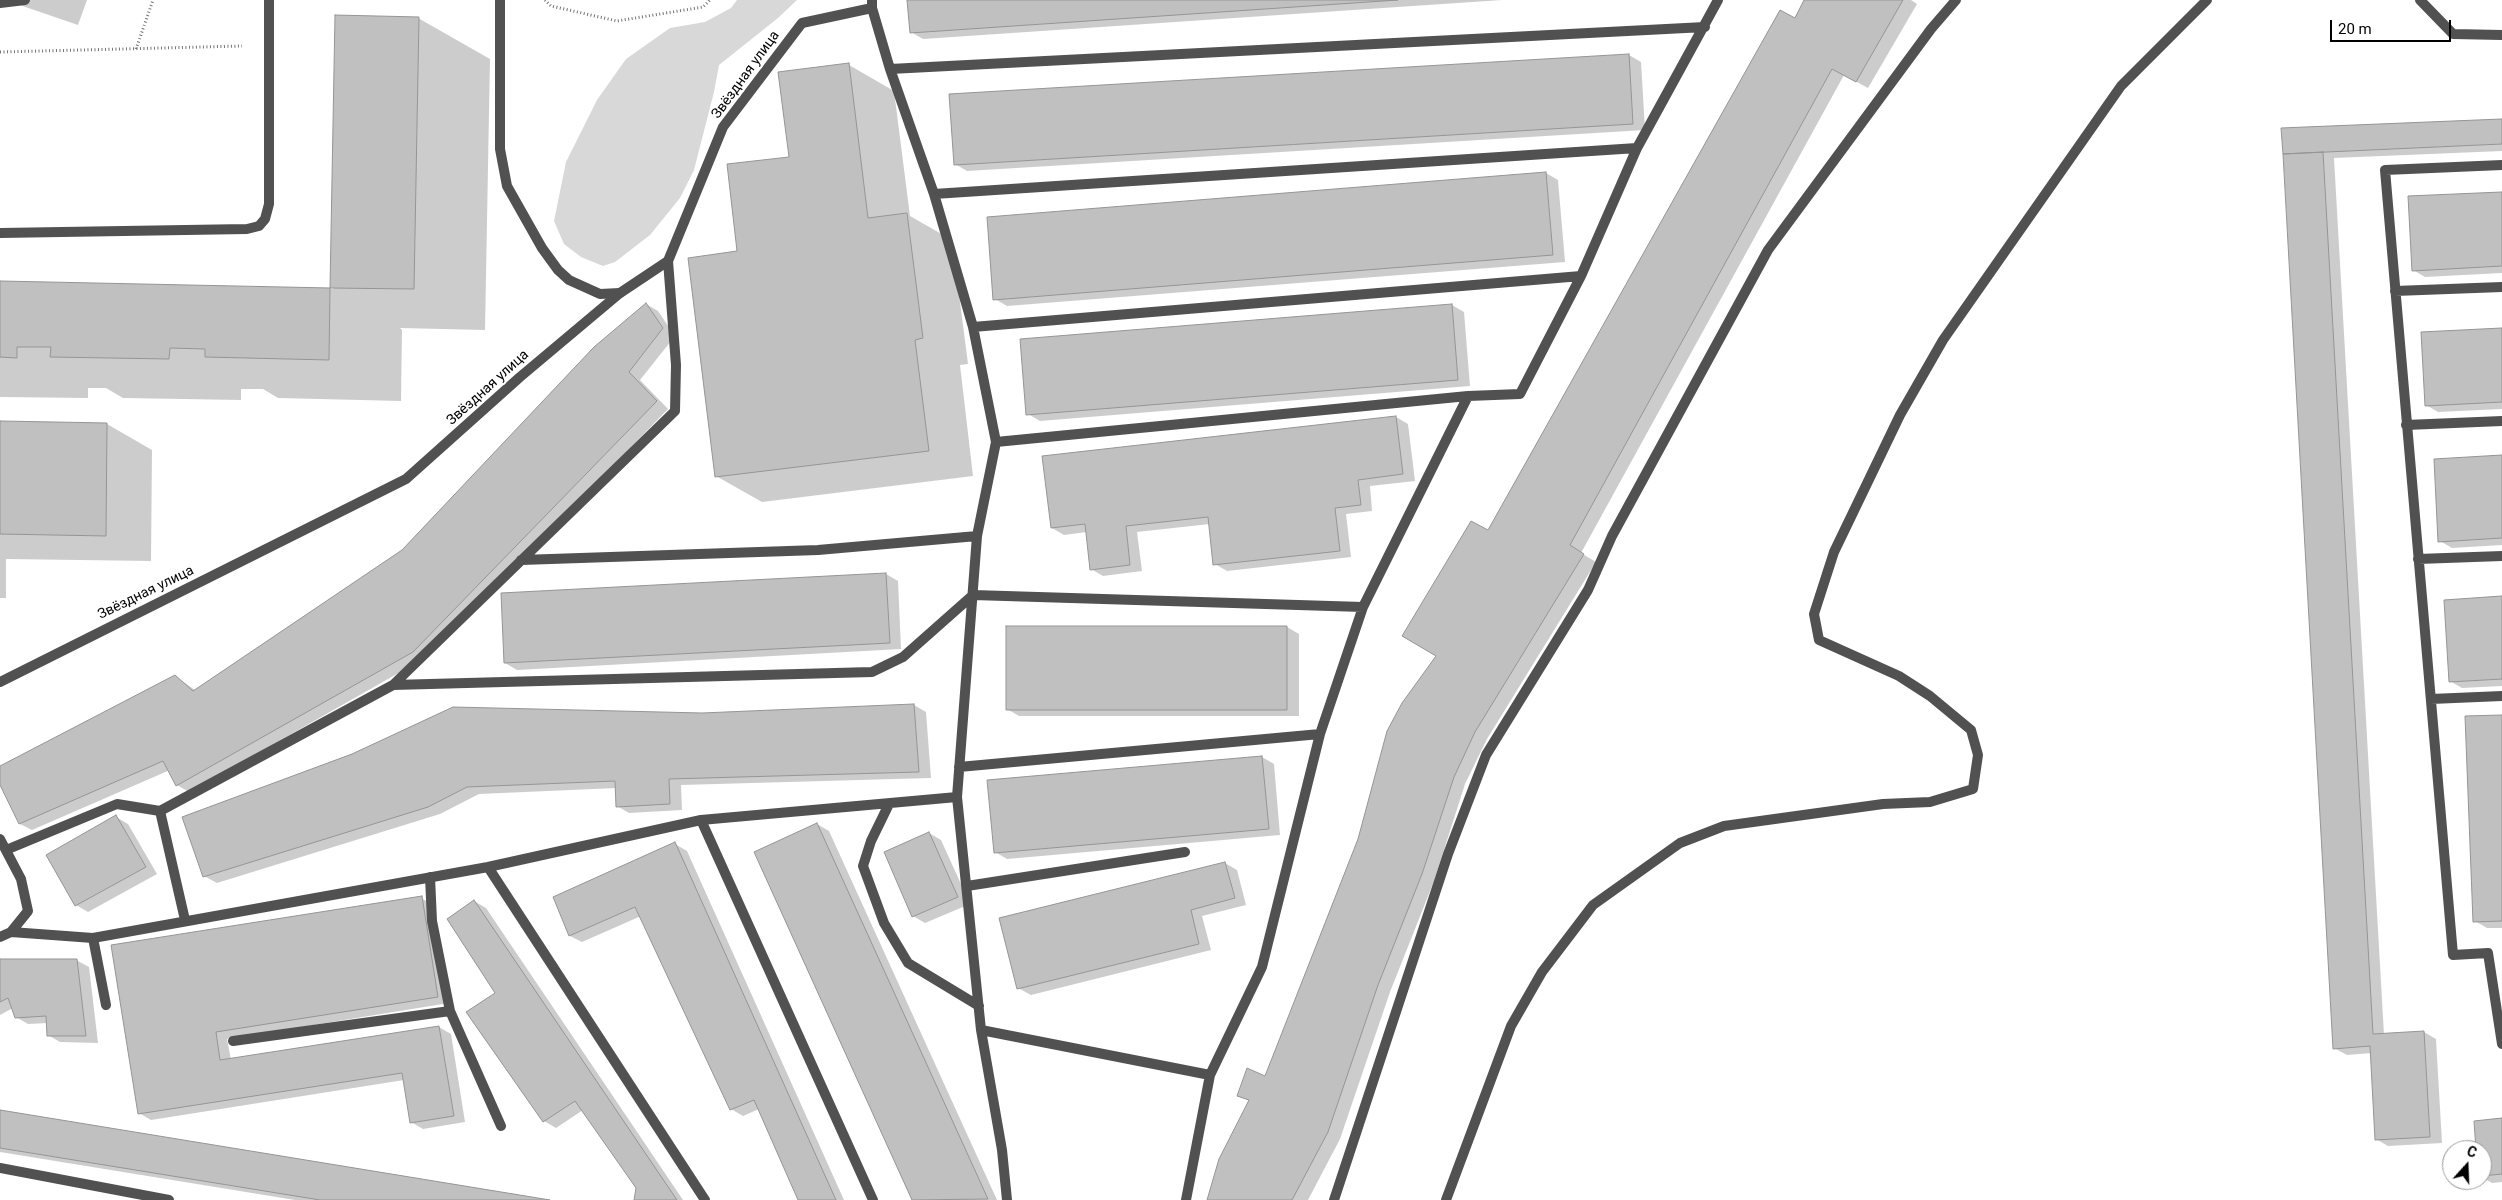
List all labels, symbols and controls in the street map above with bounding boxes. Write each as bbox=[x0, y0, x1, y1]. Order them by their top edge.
scale bar bbox=[2332, 10, 2453, 42]
text: 20 m bbox=[2338, 20, 2372, 38]
street label: Звёздная улица bbox=[708, 28, 784, 122]
street label: Звёздная улица bbox=[444, 347, 532, 429]
street label: Звёздная улица bbox=[95, 563, 197, 623]
north arrow bbox=[2442, 1140, 2492, 1190]
text: С bbox=[2465, 1143, 2479, 1161]

